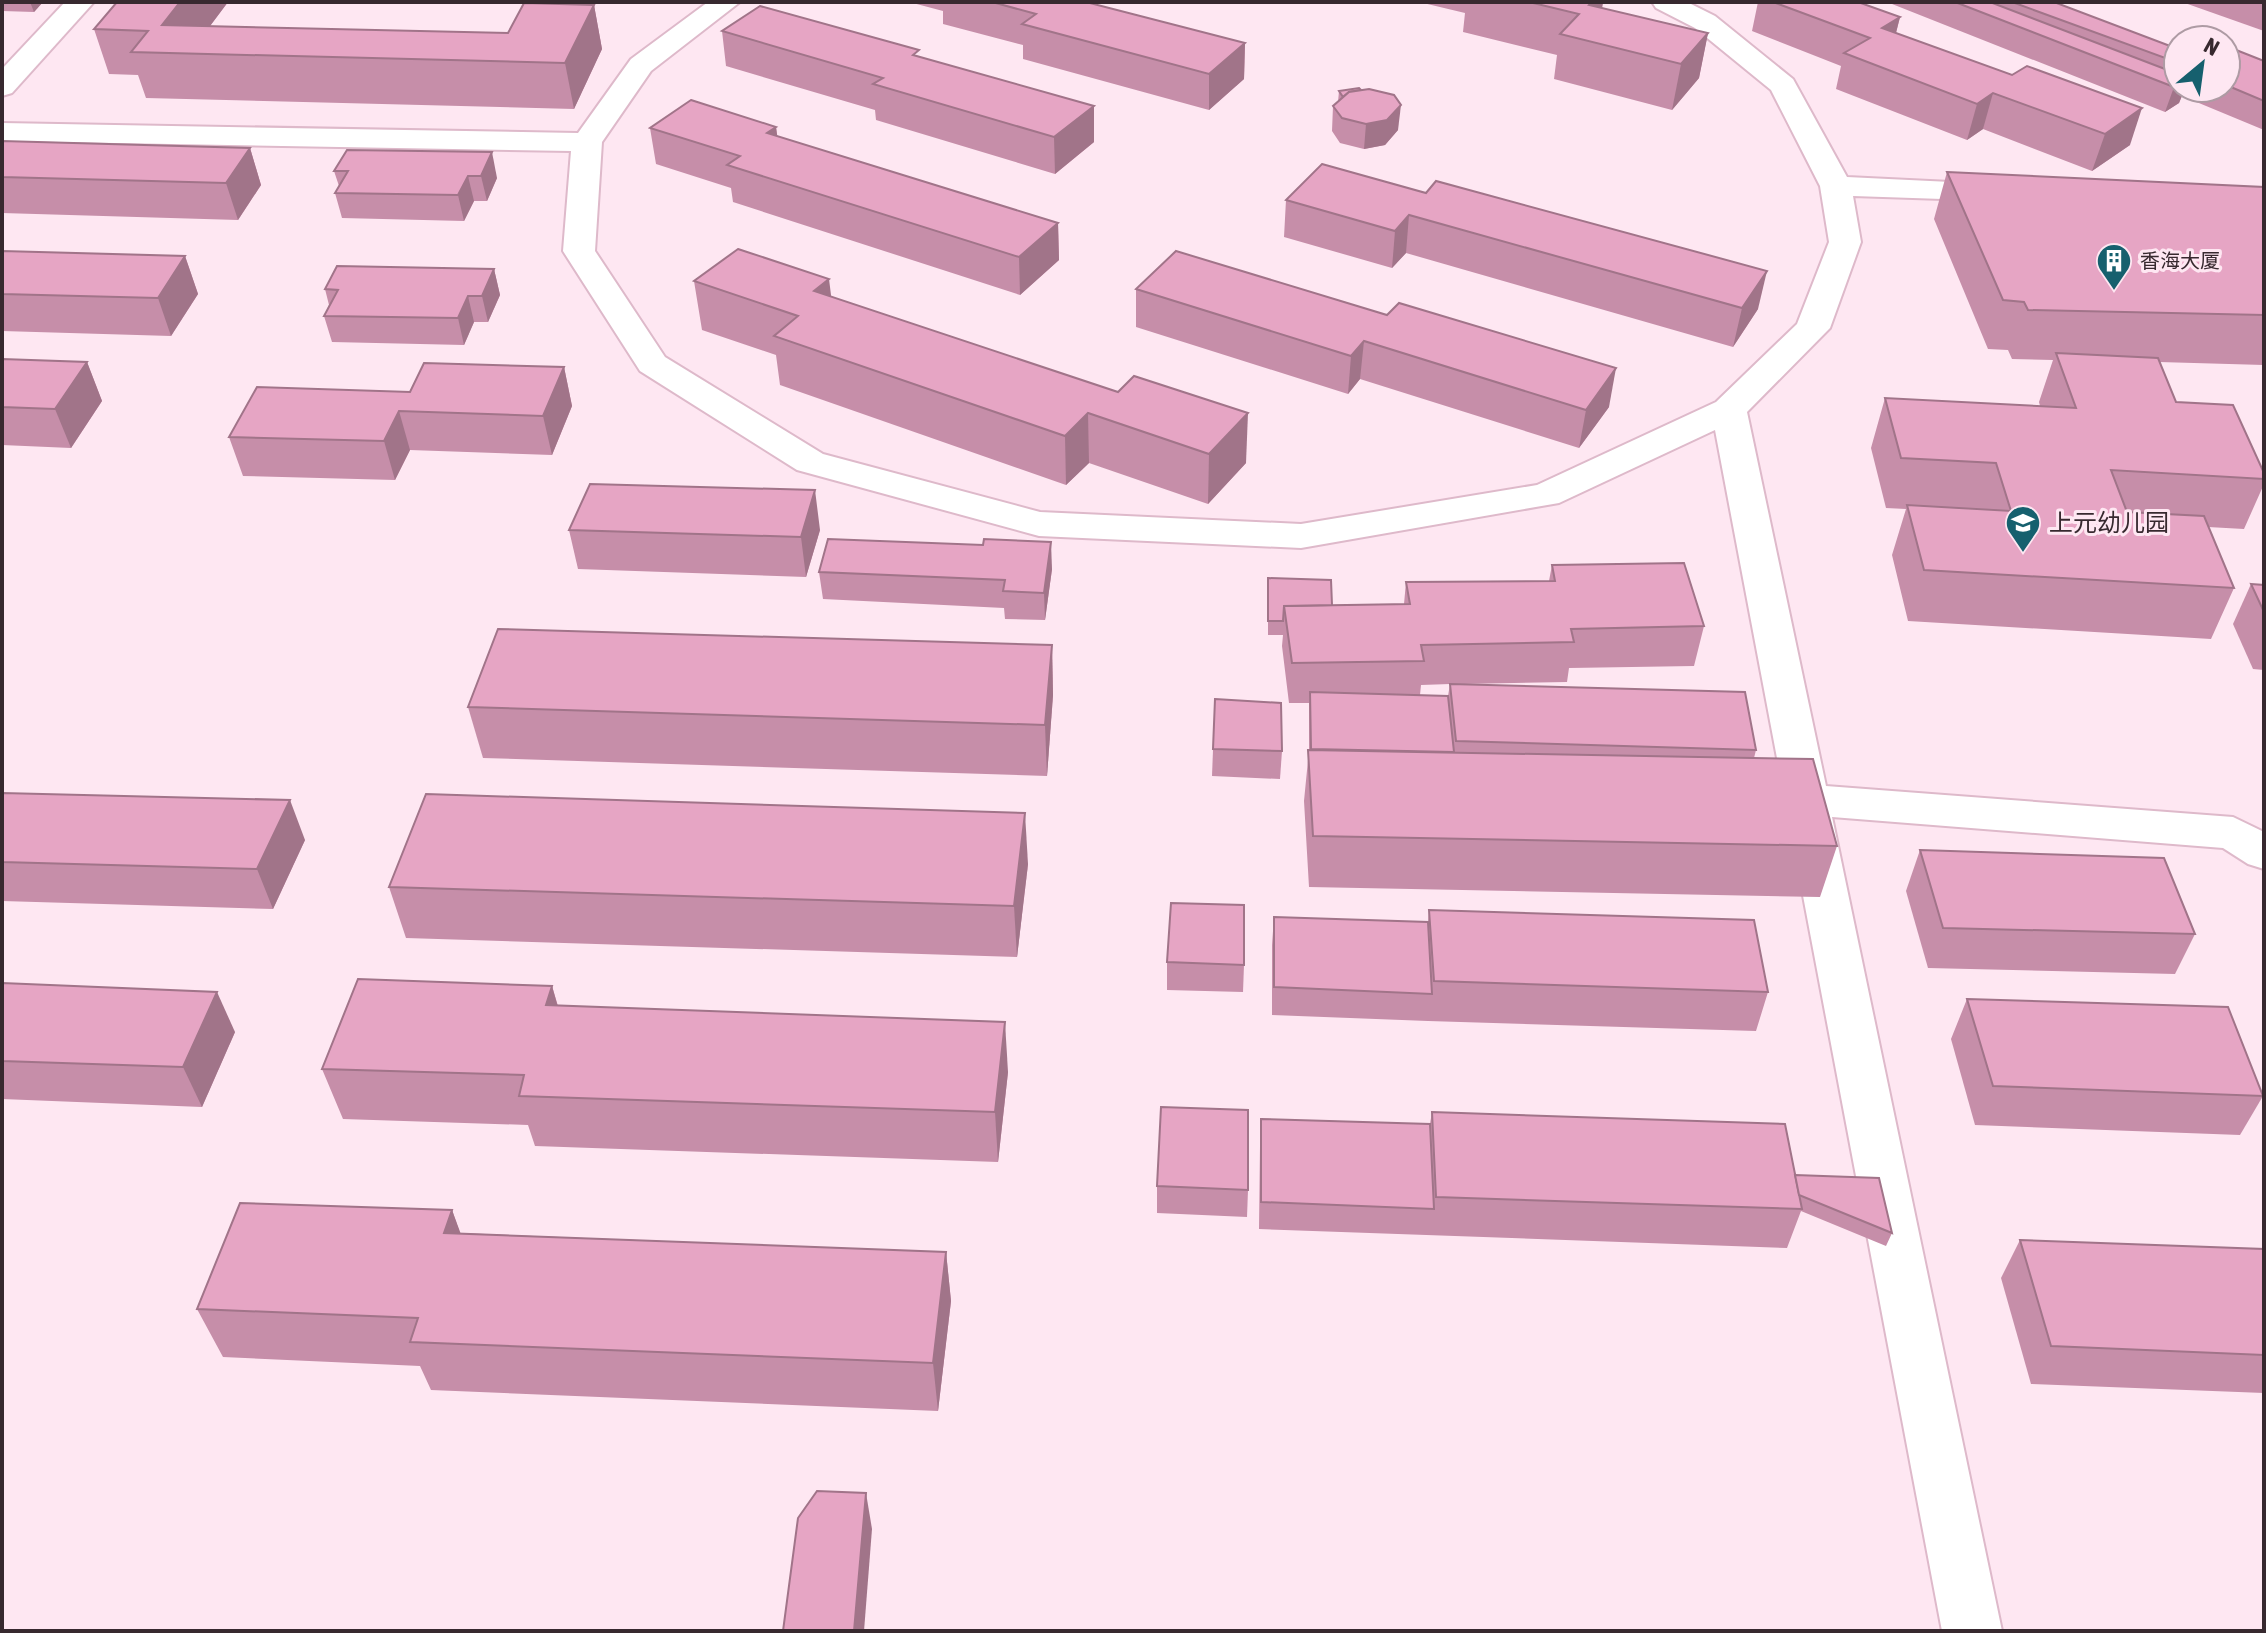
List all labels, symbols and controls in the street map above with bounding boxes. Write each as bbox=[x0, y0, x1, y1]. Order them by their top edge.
north arrow bbox=[2162, 24, 2242, 104]
text: N bbox=[2200, 32, 2224, 61]
building icon: 香海大厦 bbox=[2095, 242, 2133, 292]
place label: 香海大厦 bbox=[2140, 249, 2220, 272]
school or university icon: 上元幼儿园 bbox=[2004, 504, 2042, 554]
place label: 上元幼儿园 bbox=[2049, 509, 2169, 536]

